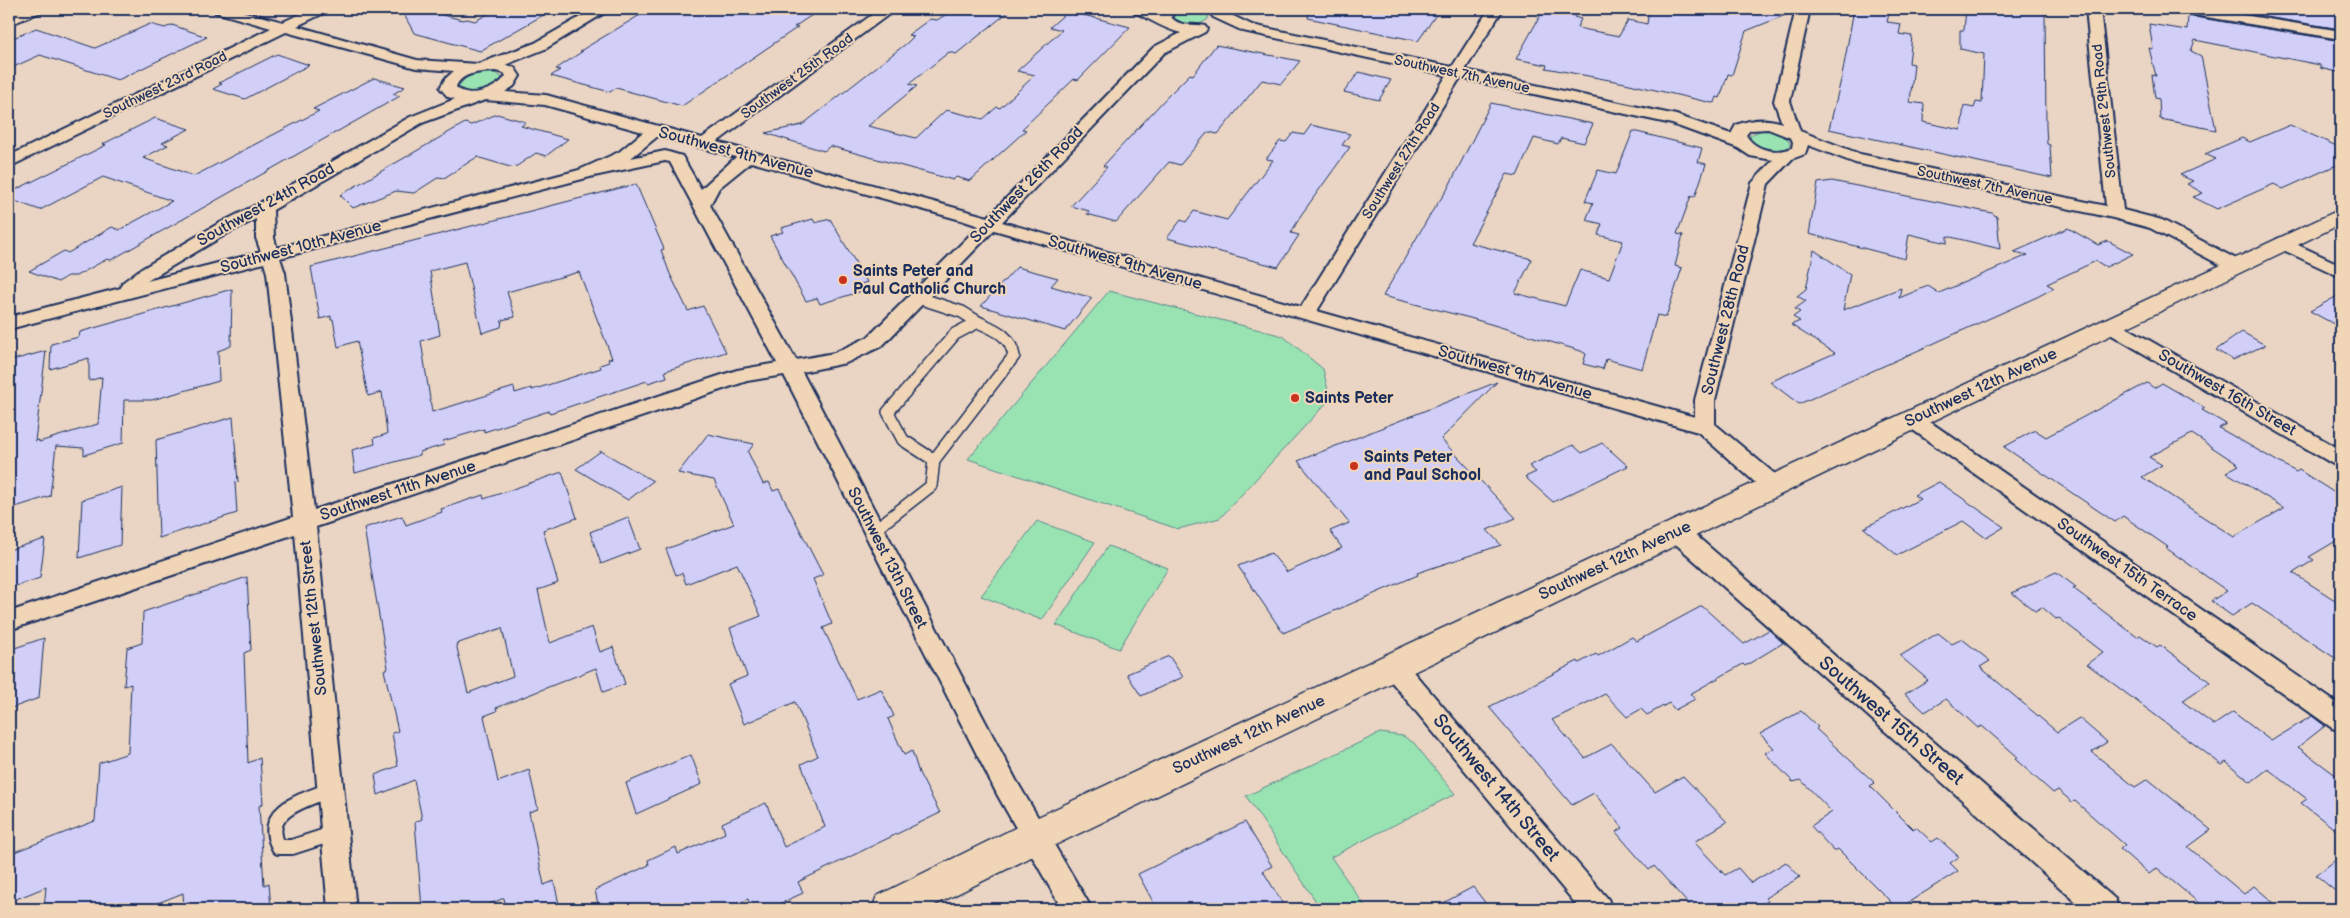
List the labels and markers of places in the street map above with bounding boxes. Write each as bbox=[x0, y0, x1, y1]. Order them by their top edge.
place label: Saints Peter and Paul Catholic Church bbox=[853, 262, 1006, 299]
marker: Saints Peter and Paul Catholic Church bbox=[837, 274, 849, 286]
place label: Saints Peter bbox=[1305, 389, 1394, 408]
marker: Saints Peter bbox=[1289, 392, 1301, 404]
place label: Saints Peter and Paul School bbox=[1364, 448, 1481, 485]
marker: Saints Peter and Paul School bbox=[1348, 460, 1360, 472]

